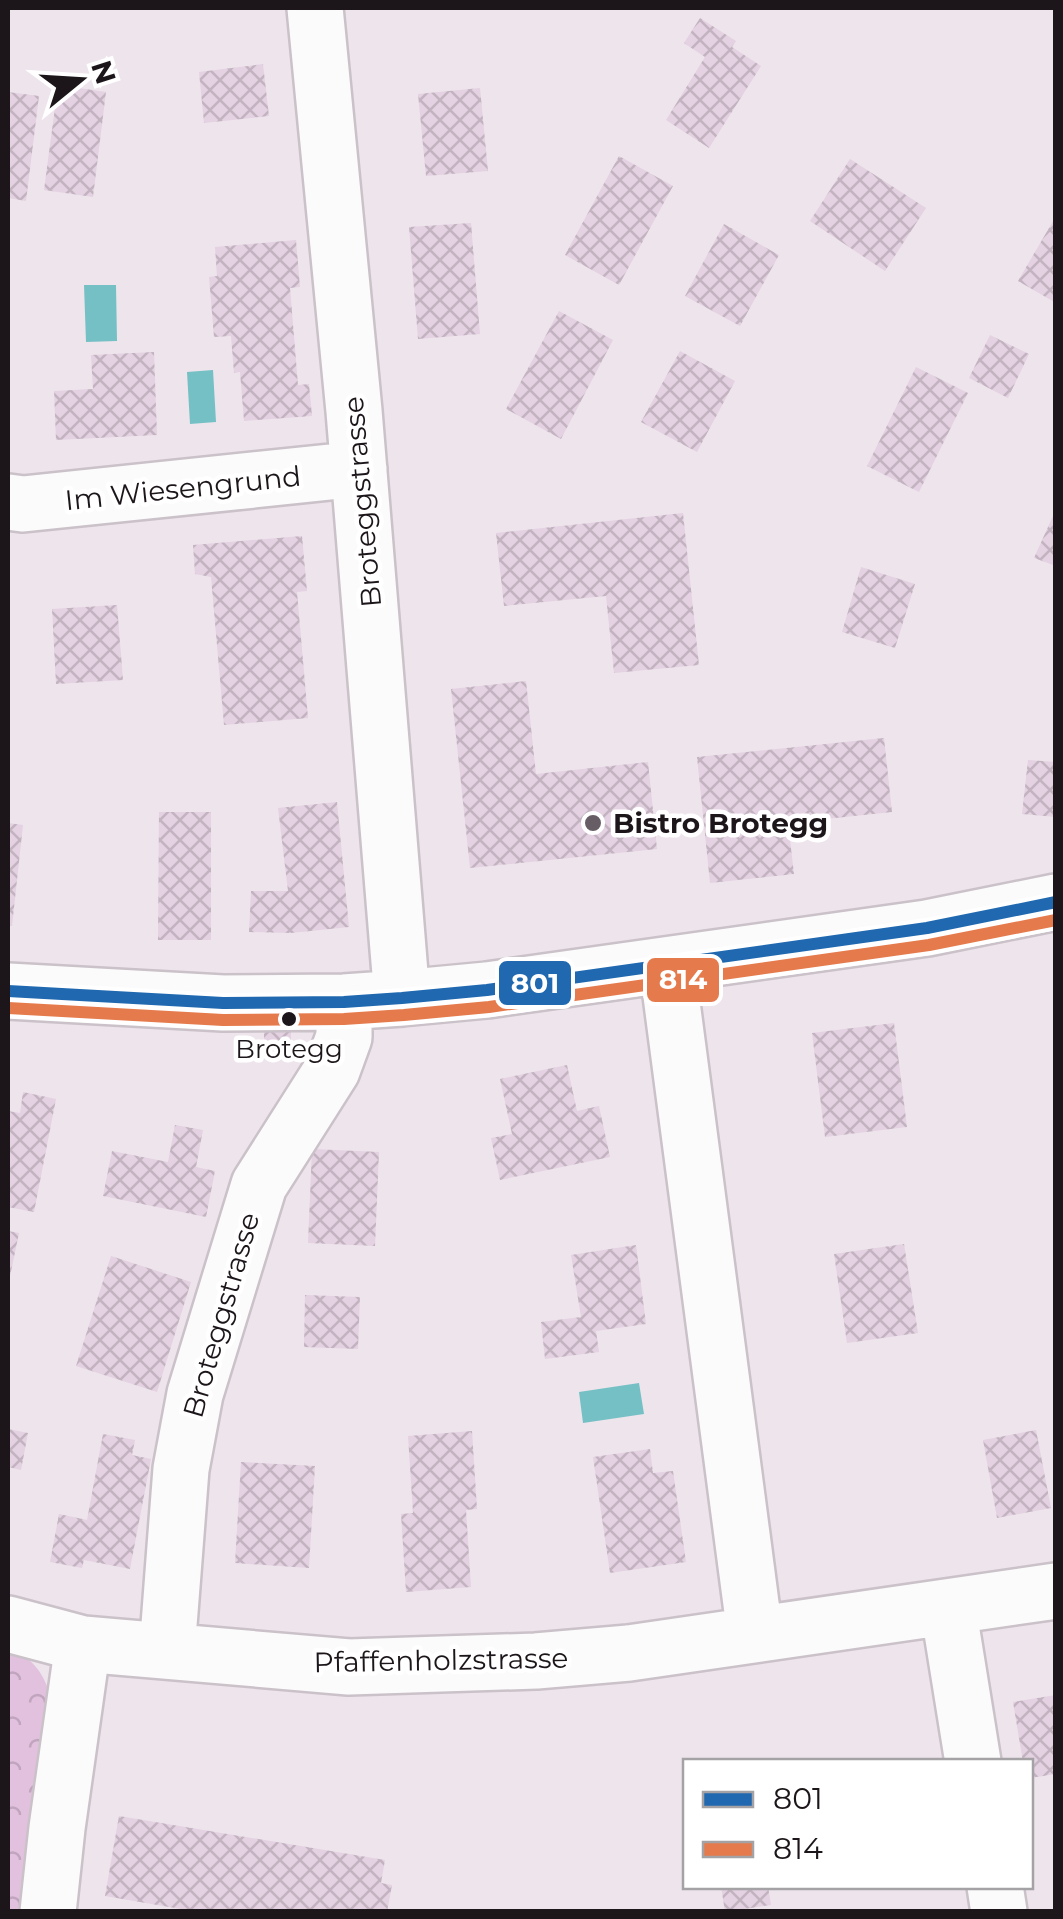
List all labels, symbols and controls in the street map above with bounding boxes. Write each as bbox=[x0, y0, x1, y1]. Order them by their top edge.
north arrow bbox=[30, 30, 130, 130]
text: N bbox=[84, 56, 123, 88]
street label: Broteggstrasse bbox=[336, 395, 388, 609]
street label: Im Wiesengrund bbox=[63, 459, 303, 517]
place label: Bistro Brotegg bbox=[613, 806, 828, 840]
marker: Bistro Brotegg bbox=[582, 812, 604, 834]
line badge: 814 bbox=[645, 956, 721, 1004]
line badge: 801 bbox=[497, 959, 573, 1007]
text: 814 bbox=[659, 962, 708, 996]
text: 801 bbox=[511, 966, 559, 1000]
marker: Brotegg bbox=[279, 1009, 299, 1029]
place label: Brotegg bbox=[235, 1033, 343, 1065]
street label: Broteggstrasse bbox=[176, 1209, 266, 1421]
street label: Pfaffenholzstrasse bbox=[313, 1641, 569, 1679]
legend bbox=[683, 1759, 1033, 1889]
text: 801 bbox=[773, 1780, 823, 1817]
text: 814 bbox=[773, 1830, 823, 1867]

